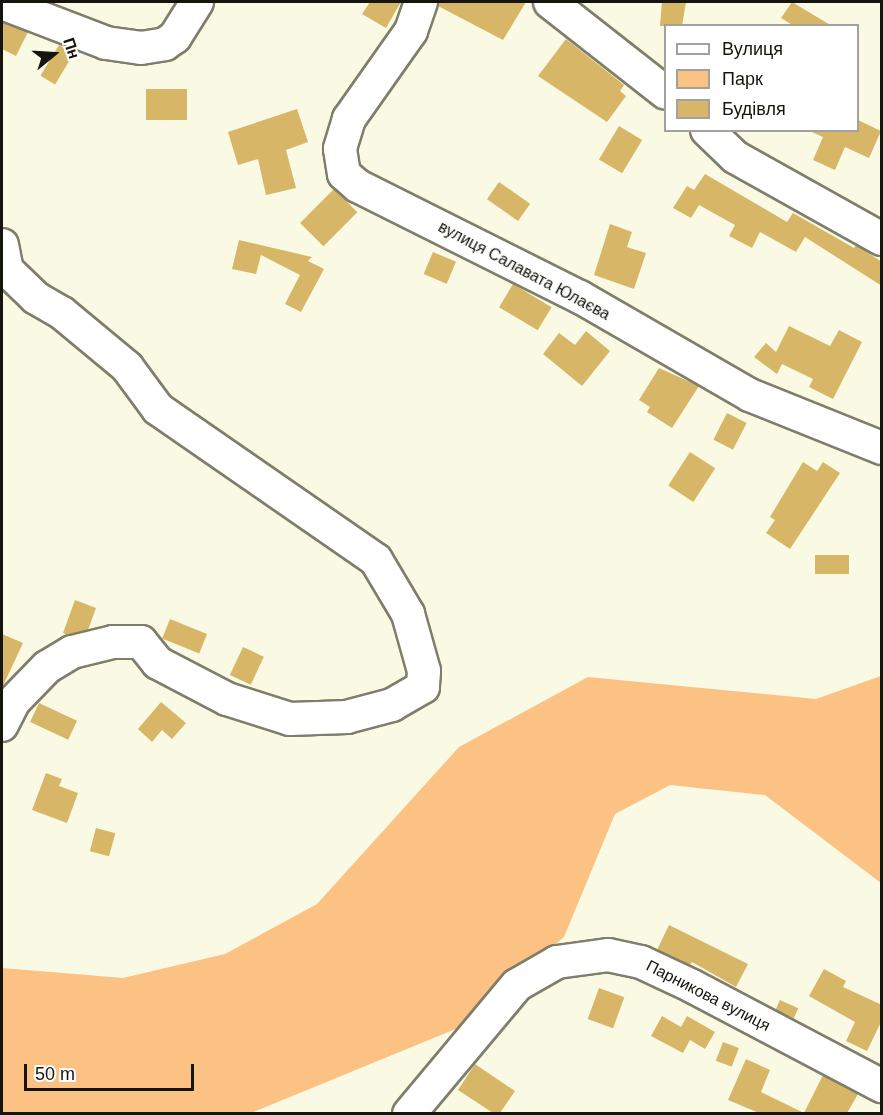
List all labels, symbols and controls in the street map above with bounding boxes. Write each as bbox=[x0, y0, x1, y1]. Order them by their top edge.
north arrow bbox=[24, 24, 84, 84]
legend bbox=[664, 24, 859, 132]
text: Пн bbox=[60, 36, 83, 61]
text: Вулиця bbox=[722, 39, 783, 59]
text: Парк bbox=[722, 69, 763, 89]
text: Будівля bbox=[722, 99, 786, 119]
street label: вулиця Салавата Юлаєва bbox=[435, 218, 613, 324]
street label: Парникова вулиця bbox=[643, 956, 773, 1036]
scale bar bbox=[27, 1052, 196, 1090]
text: 50 m bbox=[35, 1064, 75, 1084]

